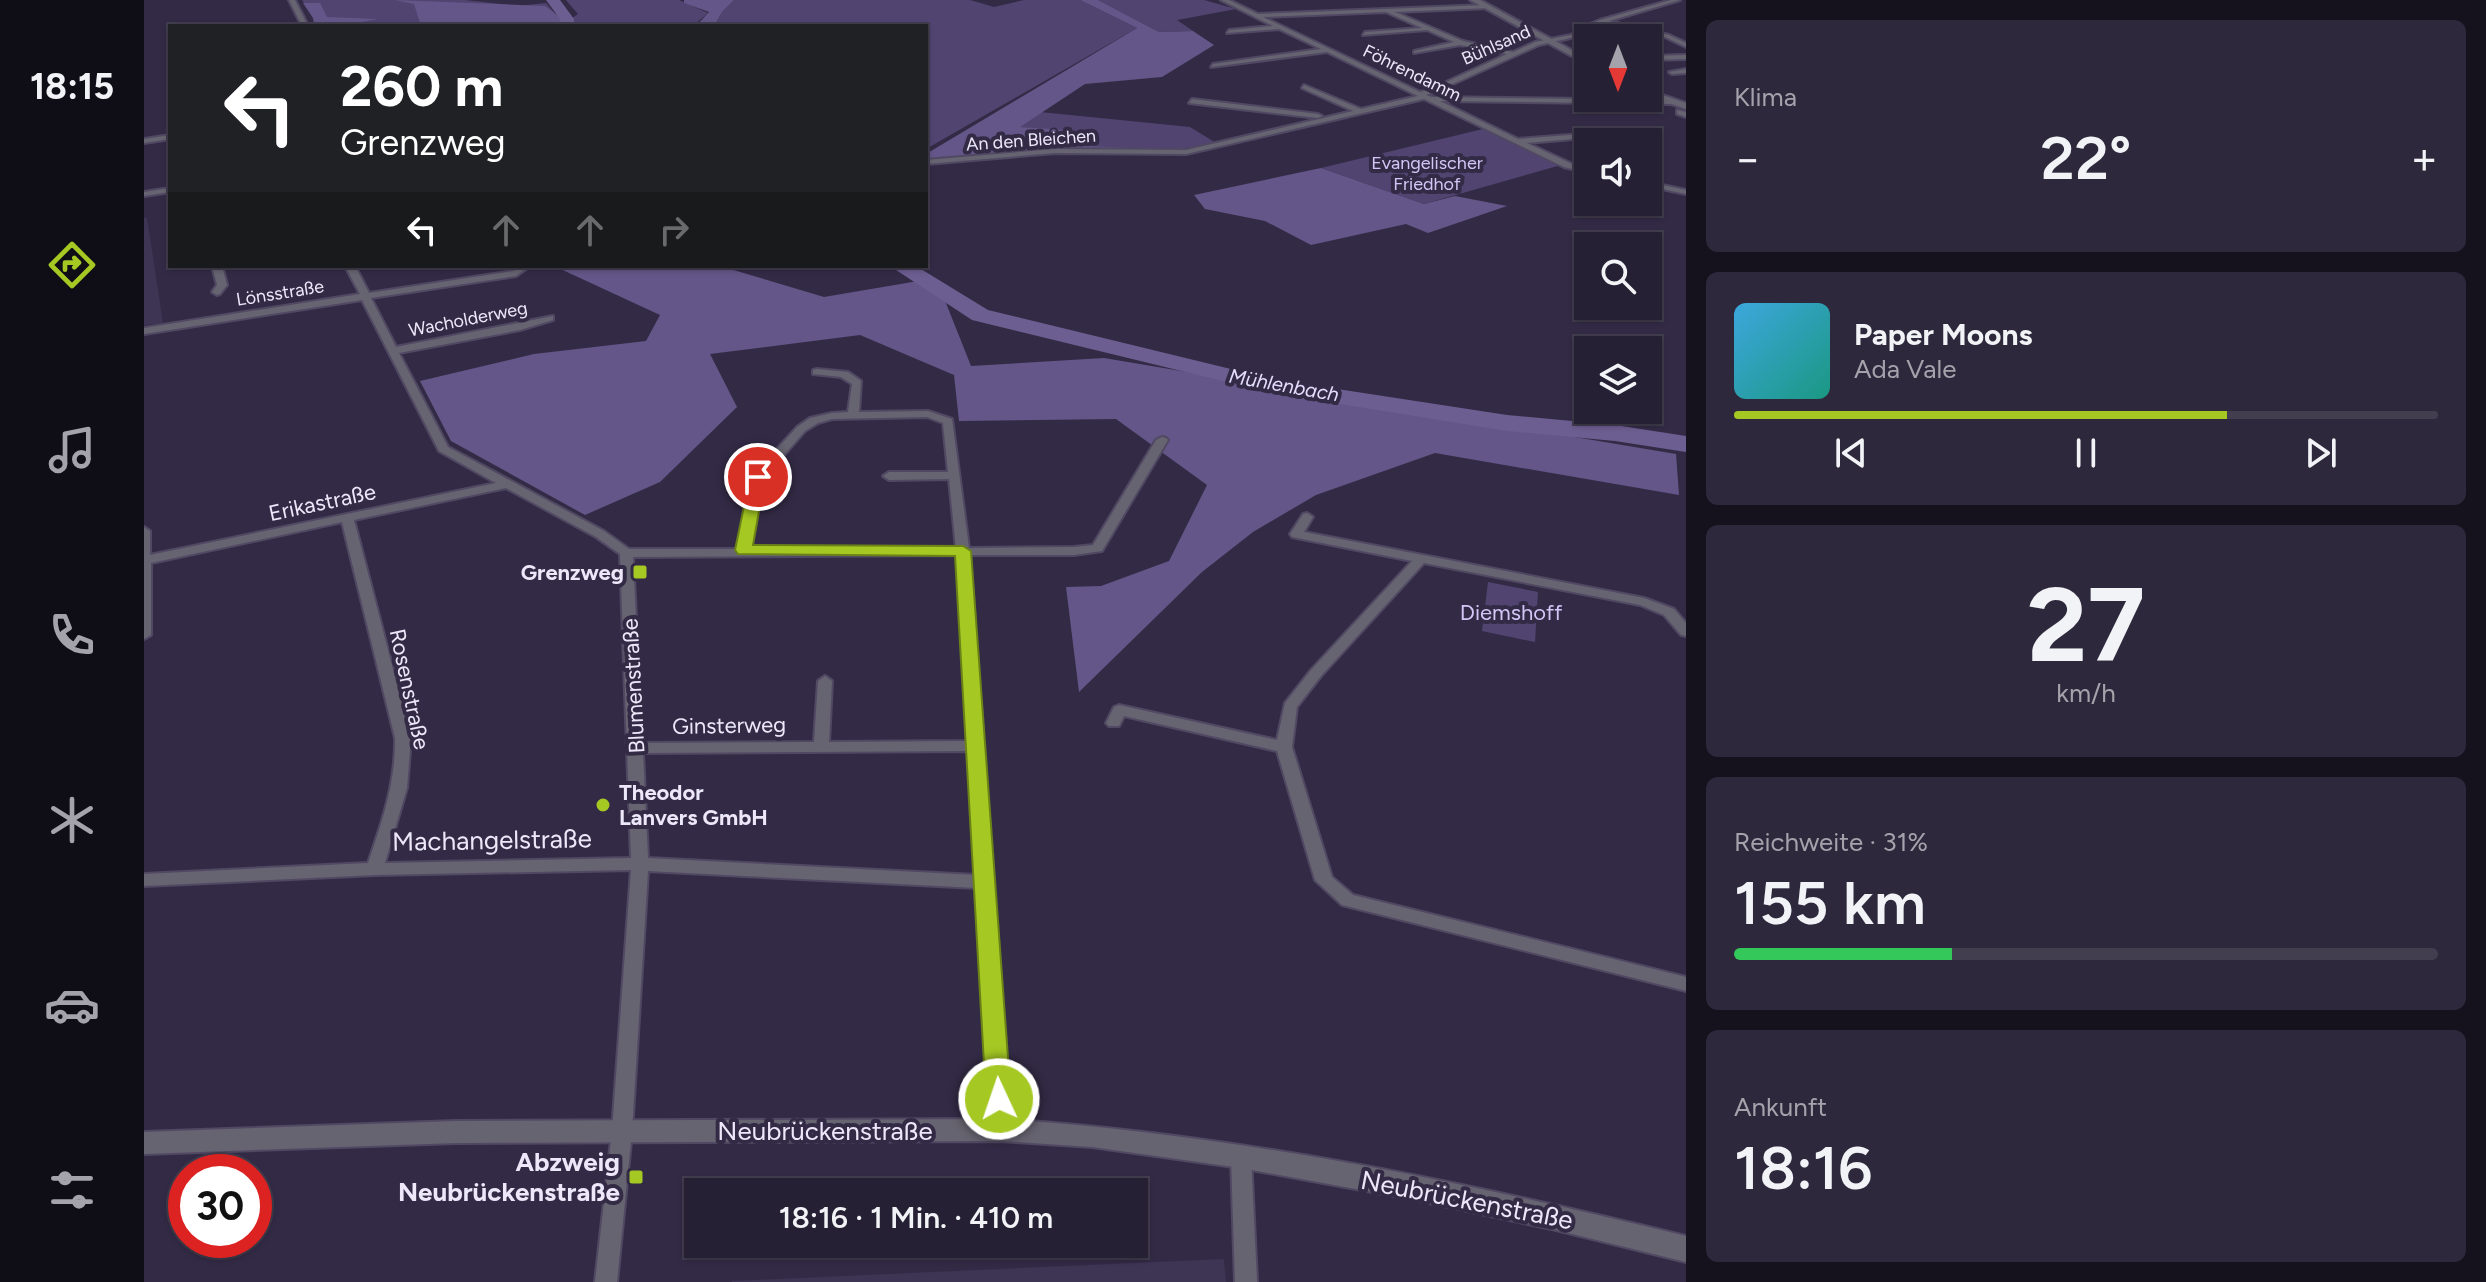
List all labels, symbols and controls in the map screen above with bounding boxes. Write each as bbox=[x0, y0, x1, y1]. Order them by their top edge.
street label: Bühlsand bbox=[1458, 20, 1534, 70]
north arrow bbox=[1574, 24, 1662, 112]
map controls bbox=[1574, 24, 1662, 424]
street label: Föhrendamm bbox=[1359, 40, 1465, 106]
text: 260 m bbox=[340, 53, 503, 120]
icon: left bbox=[208, 56, 312, 160]
text: 18:15 bbox=[30, 65, 114, 108]
text: Klima bbox=[1734, 81, 1797, 113]
text: Grenzweg bbox=[340, 121, 506, 164]
text: 22° bbox=[2041, 122, 2131, 194]
street label: An den Bleichen bbox=[965, 124, 1097, 156]
button: sound bbox=[1574, 128, 1662, 216]
text: − bbox=[1734, 132, 1761, 185]
text: + bbox=[2411, 132, 2438, 185]
park label: Evangelischer Friedhof bbox=[1371, 152, 1483, 195]
icon: left bbox=[400, 208, 444, 252]
icon: ahead bbox=[484, 208, 528, 252]
icon: ahead bbox=[568, 208, 612, 252]
icon: right bbox=[652, 208, 696, 252]
button: search bbox=[1574, 232, 1662, 320]
icon: directions bbox=[44, 237, 100, 293]
street label: Lönsstraße bbox=[234, 275, 326, 311]
street label: Wacholderweg bbox=[407, 297, 529, 341]
text: Paper Moons bbox=[1854, 316, 2033, 353]
button: layers bbox=[1574, 336, 1662, 424]
text: Ada Vale bbox=[1854, 353, 1957, 385]
water label: Mühlenbach bbox=[1227, 364, 1341, 406]
icon: music bbox=[44, 422, 100, 478]
icon: previous bbox=[1829, 431, 1873, 475]
icon: pause bbox=[2064, 431, 2108, 475]
icon: next bbox=[2299, 431, 2343, 475]
pin bbox=[724, 443, 792, 511]
icon: arrive bbox=[736, 455, 780, 499]
street label: Erikastraße bbox=[266, 478, 378, 527]
place label: Grenzweg bbox=[521, 559, 624, 586]
text: 27 bbox=[2027, 562, 2145, 687]
marker: Grenzweg bbox=[631, 563, 649, 581]
park label: Diemshoff bbox=[1460, 599, 1563, 626]
icon: phone bbox=[44, 607, 100, 663]
street label: Blumenstraße bbox=[616, 618, 651, 754]
street label: Rosenstraße bbox=[384, 626, 435, 752]
text: km/h bbox=[2056, 677, 2116, 709]
street label: Ginsterweg bbox=[672, 711, 786, 740]
place label: Theodor Lanvers GmbH bbox=[619, 779, 768, 831]
icon: climate bbox=[44, 792, 100, 848]
marker: Theodor Lanvers GmbH bbox=[594, 796, 612, 814]
street label: Machangelstraße bbox=[392, 822, 592, 858]
text: Reichweite · 31% bbox=[1734, 826, 1928, 858]
text: 155 km bbox=[1734, 867, 1926, 939]
icon: car bbox=[44, 977, 100, 1033]
position arrow bbox=[957, 1057, 1041, 1141]
text: Ankunft bbox=[1734, 1091, 1827, 1123]
street label: Neubrückenstraße bbox=[717, 1115, 933, 1147]
text: 18:16 bbox=[1734, 1132, 1872, 1204]
place label: Abzweig Neubrückenstraße bbox=[398, 1146, 620, 1208]
speed limit sign: 30 bbox=[168, 1154, 272, 1258]
icon: filters bbox=[44, 1162, 100, 1218]
street label: Neubrückenstraße bbox=[1358, 1164, 1576, 1236]
marker: Abzweig Neubrückenstraße bbox=[627, 1168, 645, 1186]
text: 18:16 · 1 Min. · 410 m bbox=[779, 1199, 1053, 1236]

